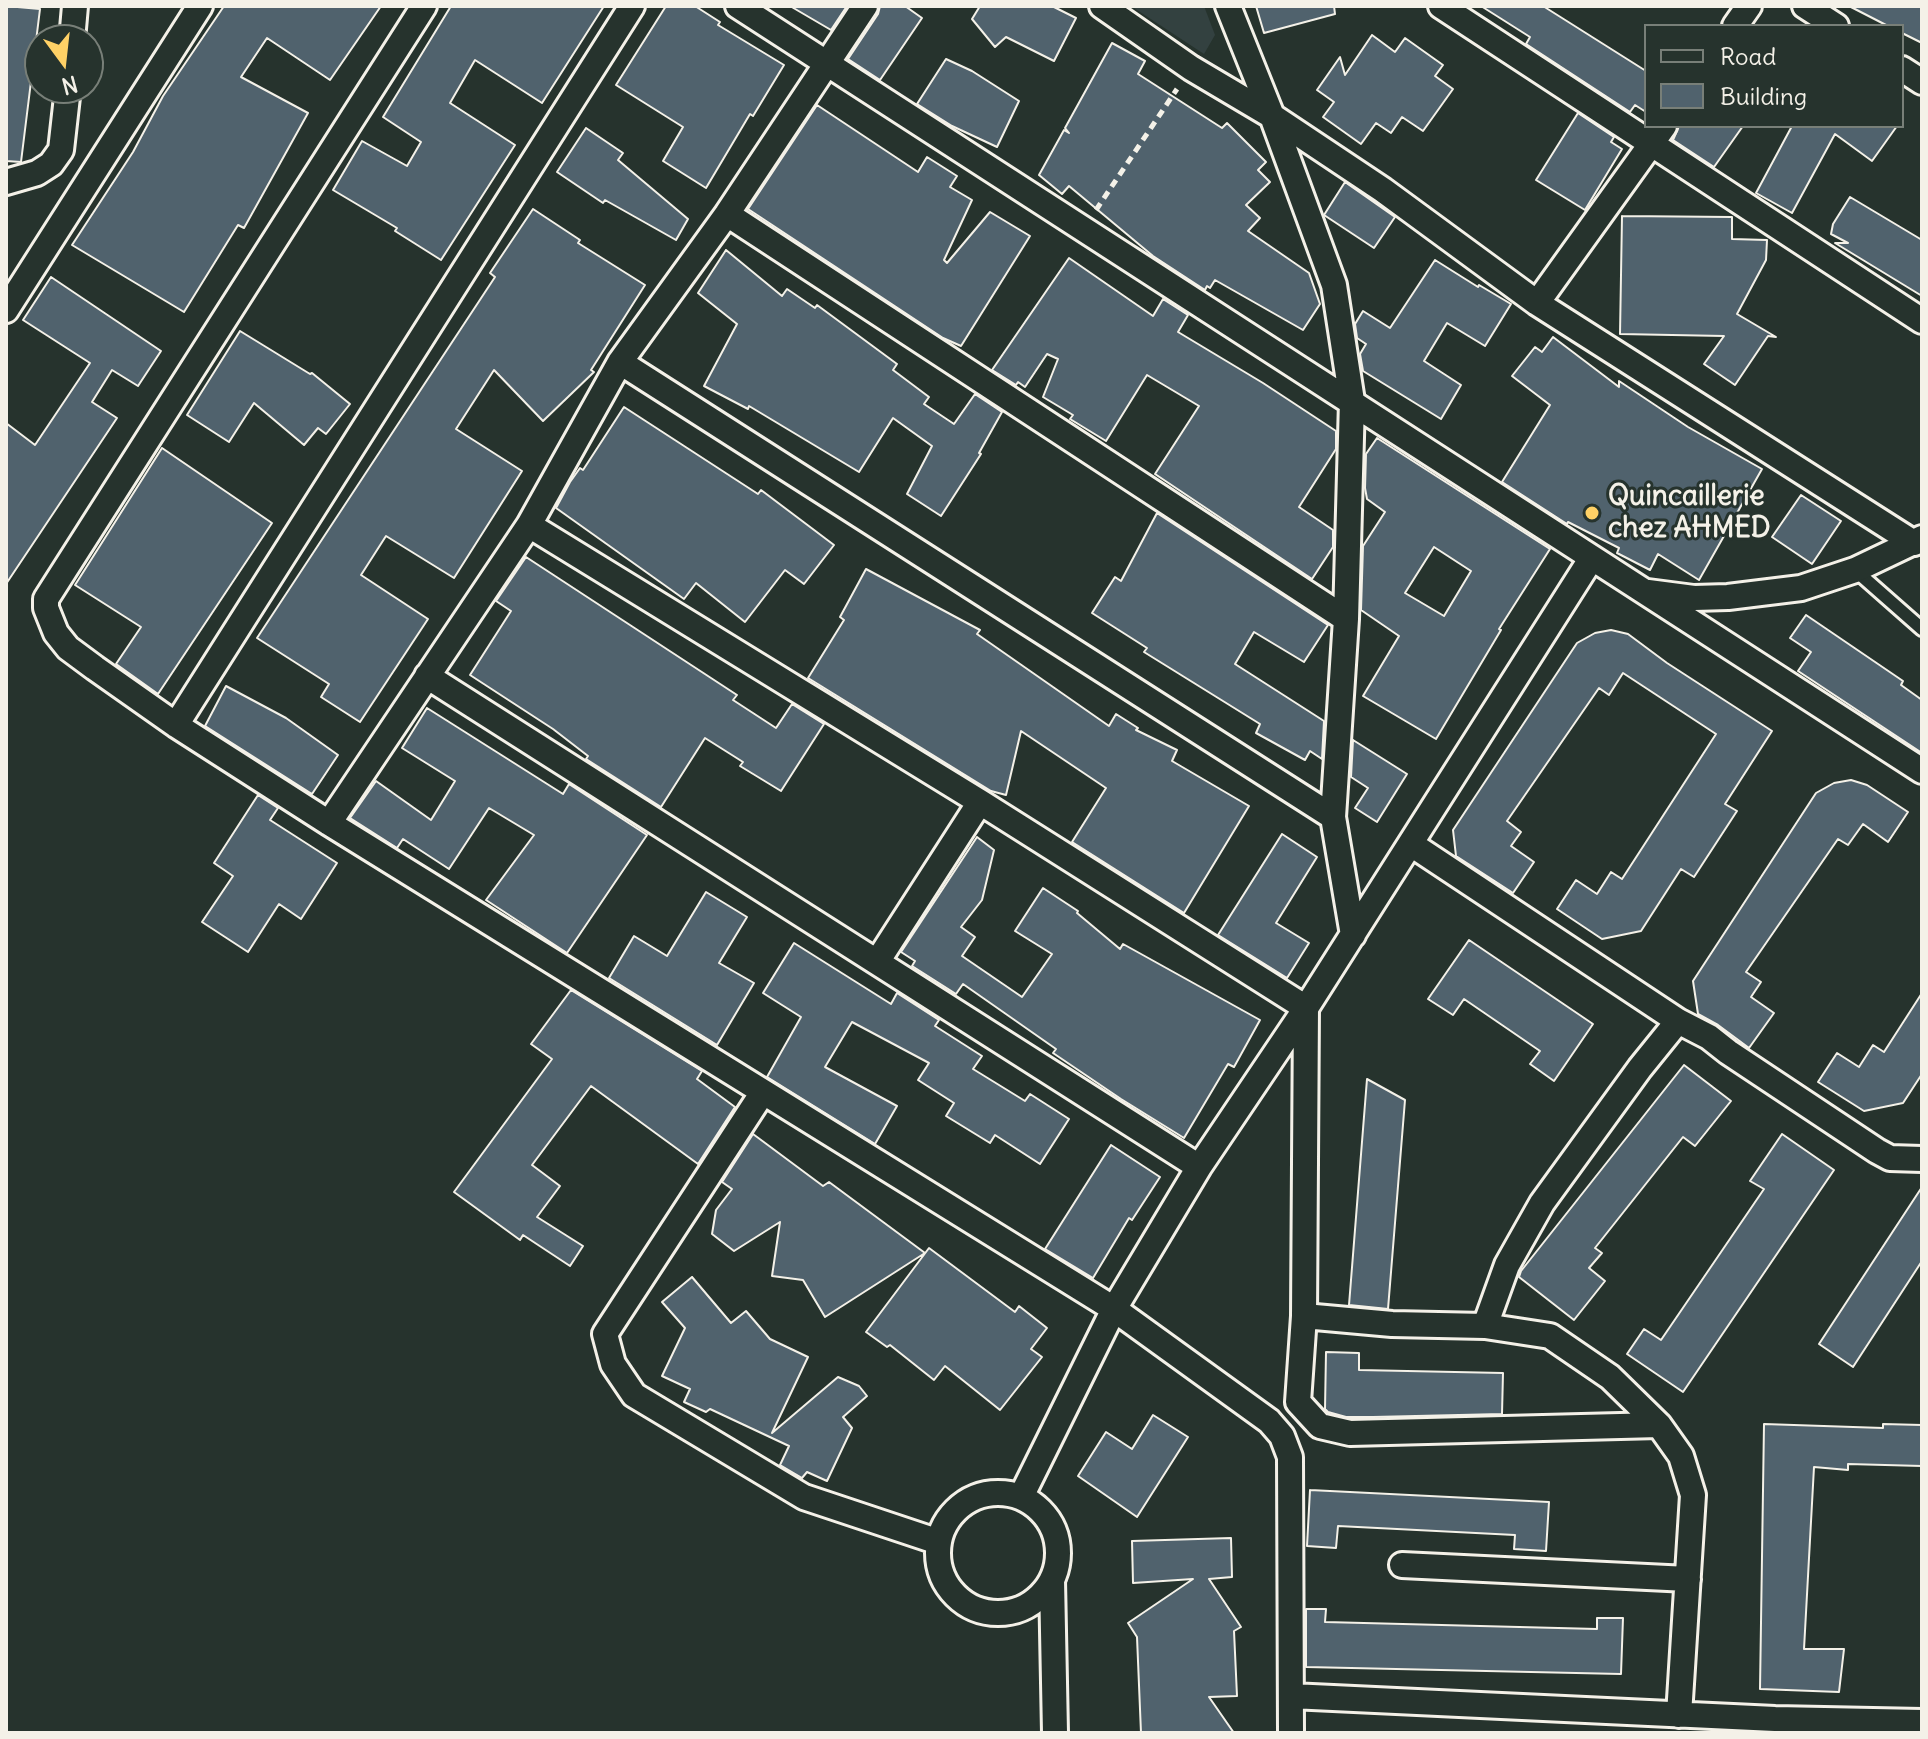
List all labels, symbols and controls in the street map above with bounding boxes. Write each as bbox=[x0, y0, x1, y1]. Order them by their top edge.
north arrow bbox=[24, 24, 104, 104]
legend bbox=[1644, 24, 1904, 128]
text: Road bbox=[1720, 41, 1776, 71]
text: N bbox=[59, 70, 81, 101]
text: Building bbox=[1720, 81, 1807, 111]
place label: Quincaillerie chez AHMED bbox=[1608, 480, 1771, 546]
marker: Quincaillerie chez AHMED bbox=[1583, 504, 1601, 522]

